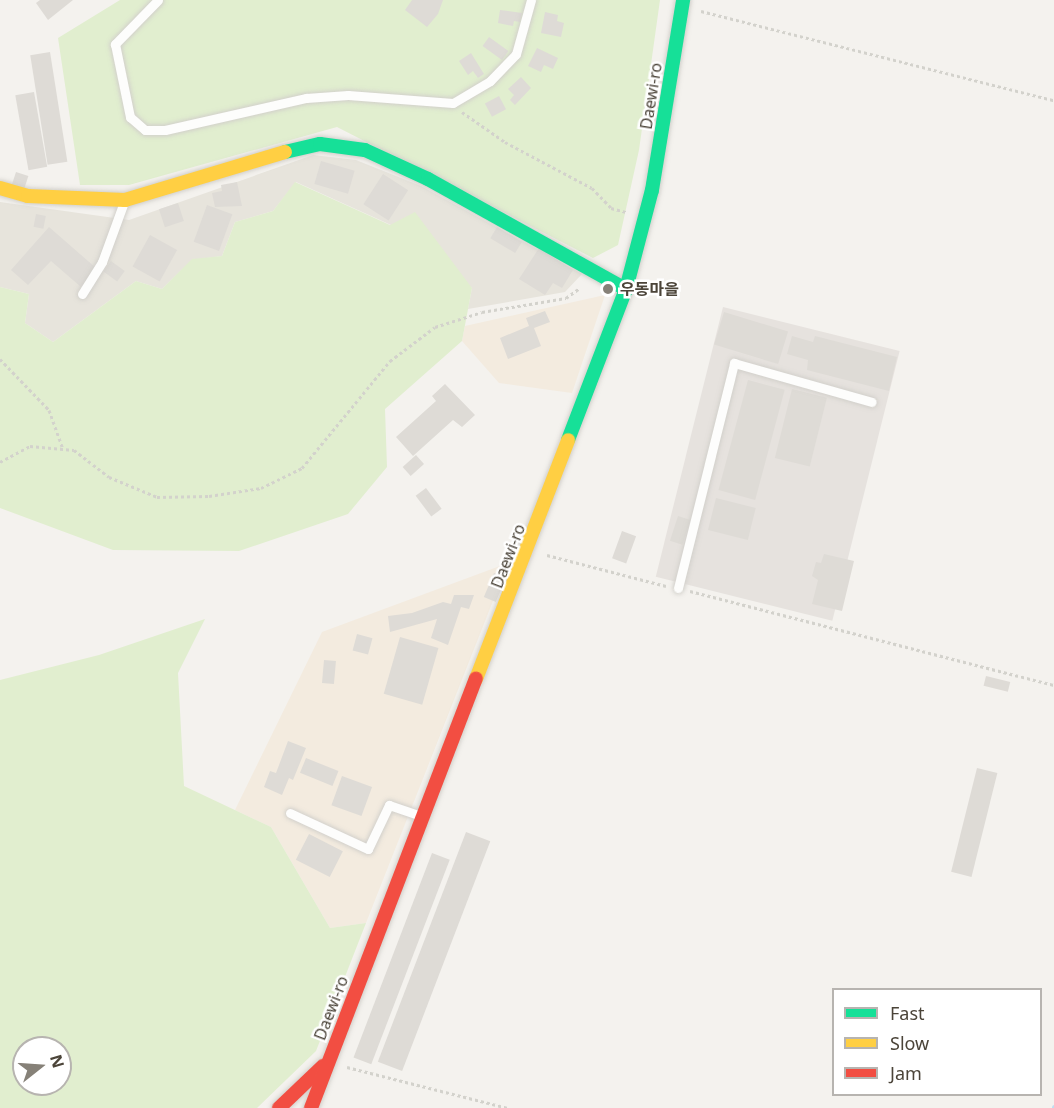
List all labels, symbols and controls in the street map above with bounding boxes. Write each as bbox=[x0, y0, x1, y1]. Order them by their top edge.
street label: Daewi-ro bbox=[636, 61, 666, 131]
place label: 우동마을 bbox=[620, 279, 679, 299]
marker: 우동마을 bbox=[601, 282, 615, 296]
street label: Daewi-ro bbox=[487, 521, 529, 591]
street label: Daewi-ro bbox=[310, 973, 352, 1043]
legend bbox=[832, 988, 1042, 1096]
text: Fast bbox=[890, 1001, 925, 1025]
text: Slow bbox=[890, 1031, 929, 1055]
north arrow bbox=[12, 1036, 72, 1096]
text: N bbox=[45, 1052, 70, 1071]
text: Jam bbox=[890, 1061, 922, 1085]

